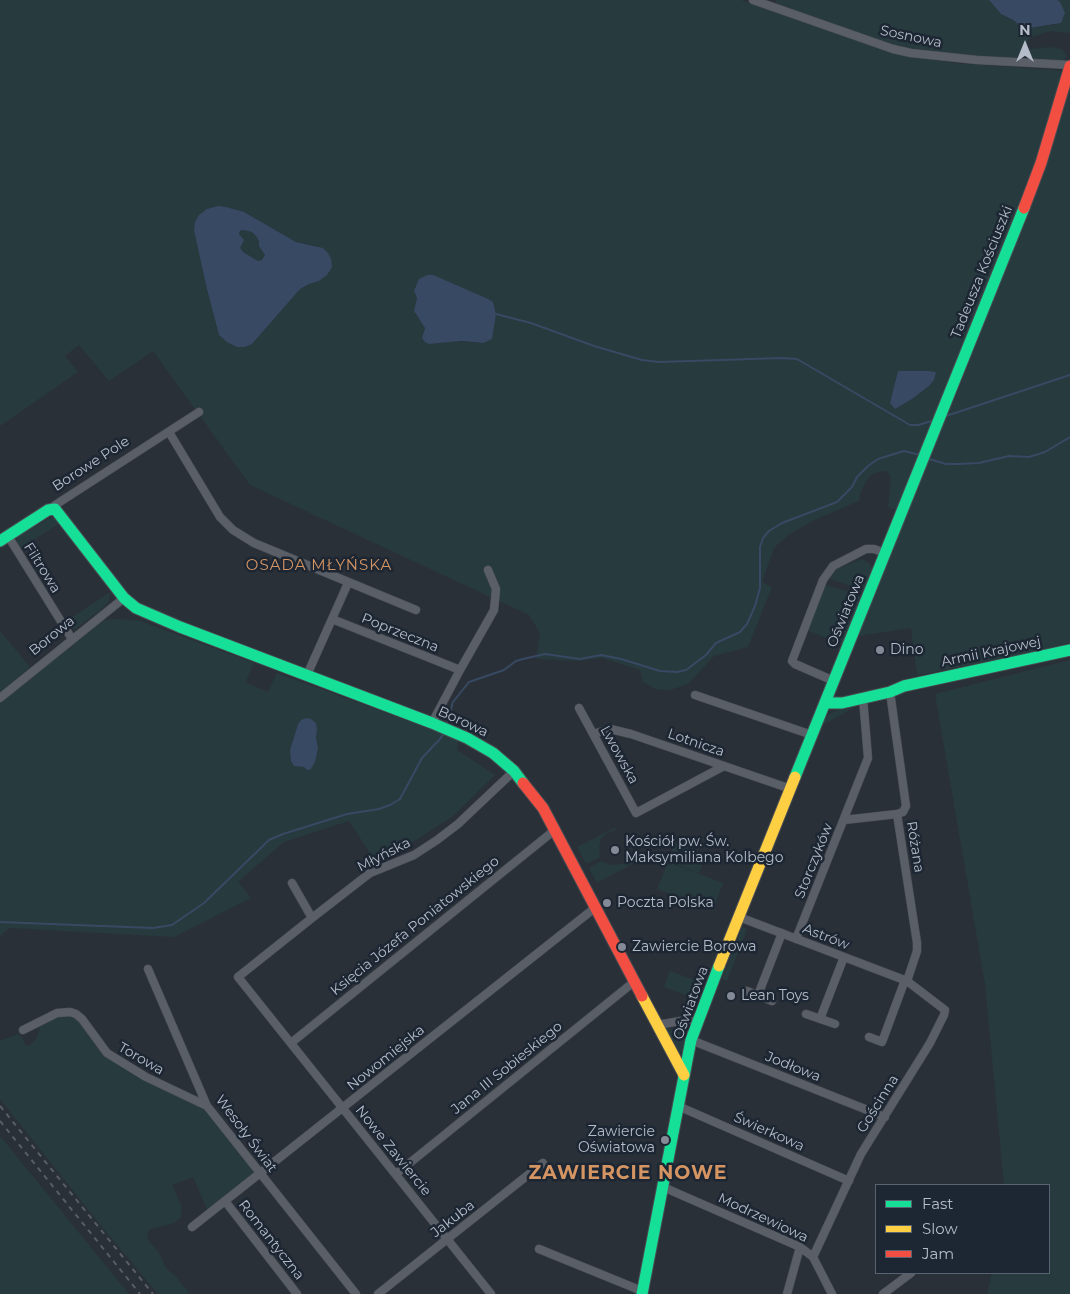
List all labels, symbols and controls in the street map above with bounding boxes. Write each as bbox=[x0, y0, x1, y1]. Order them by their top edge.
north arrow bbox=[1000, 20, 1050, 70]
text: N bbox=[1019, 21, 1031, 39]
street label: Sosnowa bbox=[879, 22, 943, 52]
street label: Tadeusza Kościuszki bbox=[948, 203, 1016, 341]
street label: Borowe Pole bbox=[49, 433, 133, 495]
street label: Filtrowa bbox=[20, 540, 64, 596]
district label: OSADA MŁYŃSKA bbox=[244, 557, 394, 575]
street label: Oświatowa bbox=[824, 572, 868, 650]
street label: Poprzeczna bbox=[359, 610, 441, 656]
street label: Borowa bbox=[26, 613, 78, 659]
street label: Armii Krajowej bbox=[940, 633, 1042, 671]
place label: Dino bbox=[890, 642, 924, 658]
marker: Dino bbox=[874, 644, 886, 656]
street label: Borowa bbox=[435, 703, 491, 741]
street label: Lwowska bbox=[596, 723, 642, 787]
street label: Lotnicza bbox=[665, 725, 727, 761]
street label: Różana bbox=[903, 820, 927, 874]
street label: Storczyków bbox=[791, 821, 837, 901]
street label: Młyńska bbox=[355, 834, 413, 876]
place label: Kościół pw. Św. Maksymiliana Kolbego bbox=[625, 834, 783, 866]
marker: Kościół pw. Św. Maksymiliana Kolbego bbox=[609, 844, 621, 856]
street label: Księcia Józefa Poniatowskiego bbox=[327, 853, 503, 999]
place label: Poczta Polska bbox=[617, 895, 714, 911]
marker: Poczta Polska bbox=[601, 897, 613, 909]
street label: Astrów bbox=[800, 920, 852, 954]
place label: Zawiercie Borowa bbox=[632, 939, 756, 955]
marker: Zawiercie Borowa bbox=[616, 941, 628, 953]
street label: Oświatowa bbox=[670, 964, 712, 1042]
place label: Lean Toys bbox=[741, 988, 809, 1004]
marker: Lean Toys bbox=[725, 990, 737, 1002]
street label: Jana III Sobieskiego bbox=[448, 1018, 566, 1118]
street label: Nowomiejska bbox=[344, 1022, 428, 1094]
street label: Torowa bbox=[115, 1039, 167, 1079]
street label: Jodłowa bbox=[763, 1048, 823, 1086]
street label: Gościnna bbox=[854, 1072, 902, 1136]
street label: Wesoły Świat bbox=[211, 1092, 281, 1176]
street label: Nowe Zawiercie bbox=[351, 1102, 435, 1200]
street label: Świerkowa bbox=[731, 1109, 807, 1155]
place label: Zawiercie Oświatowa bbox=[578, 1124, 655, 1156]
marker: Zawiercie Oświatowa bbox=[659, 1134, 671, 1146]
district label: ZAWIERCIE NOWE bbox=[527, 1162, 729, 1184]
legend bbox=[875, 1184, 1050, 1274]
street label: Modrzewiowa bbox=[715, 1190, 811, 1246]
text: Fast bbox=[922, 1194, 953, 1213]
street label: Romantyczna bbox=[235, 1197, 307, 1283]
street label: Jakuba bbox=[428, 1197, 478, 1241]
text: Slow bbox=[922, 1219, 958, 1238]
text: Jam bbox=[922, 1244, 954, 1263]

